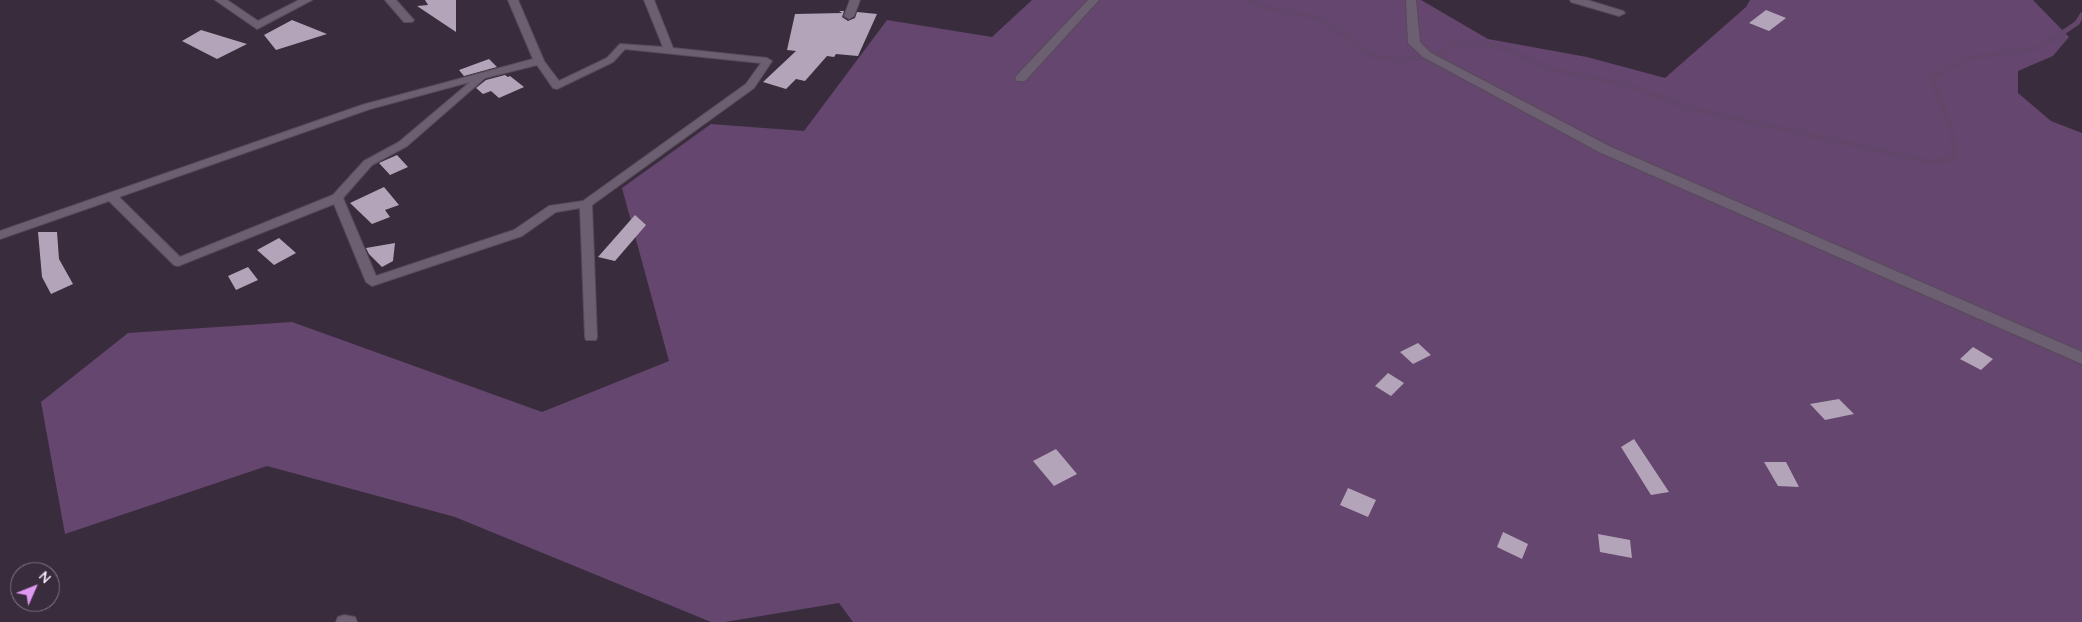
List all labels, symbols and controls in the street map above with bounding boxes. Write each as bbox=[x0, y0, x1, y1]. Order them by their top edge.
north arrow bbox=[10, 562, 60, 612]
text: N bbox=[35, 567, 55, 587]

